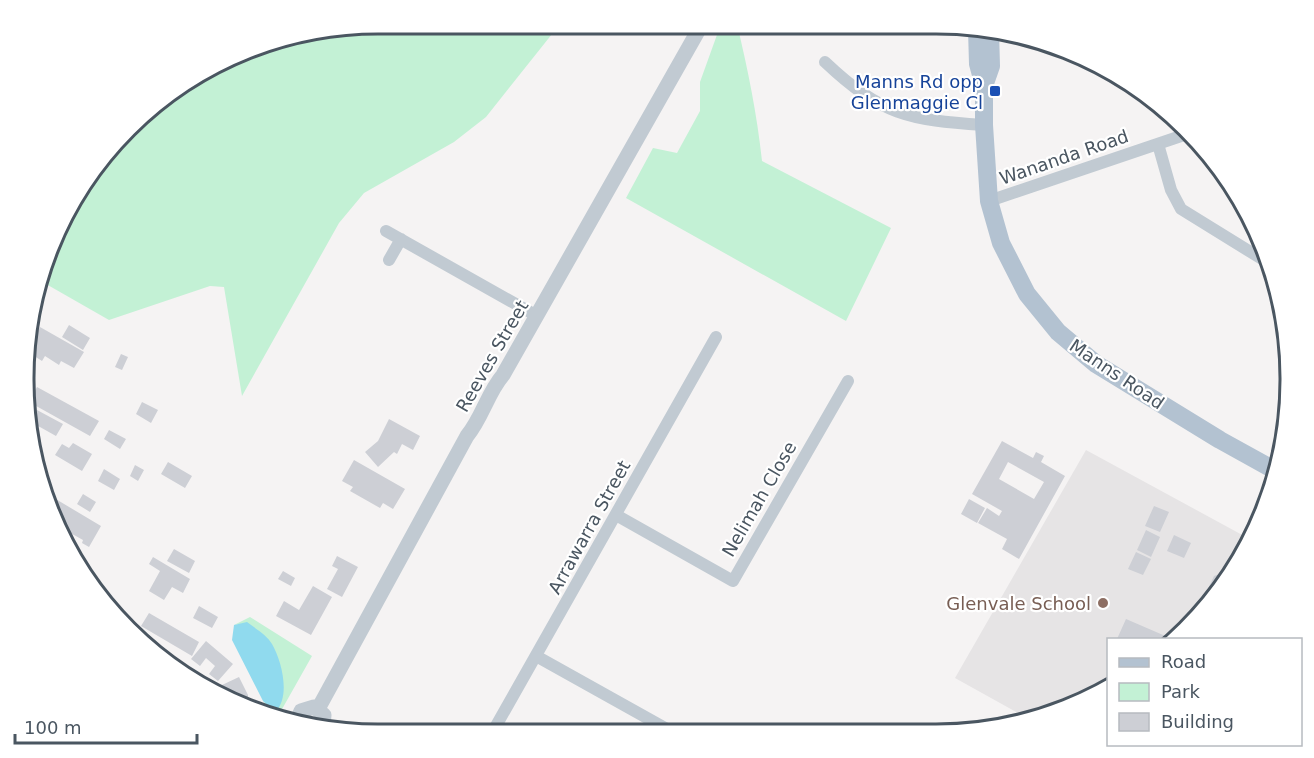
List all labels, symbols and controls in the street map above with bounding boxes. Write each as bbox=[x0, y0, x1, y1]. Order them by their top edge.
place label: Manns Rd opp Glenmaggie Cl bbox=[851, 71, 983, 113]
marker: Manns Rd opp Glenmaggie Cl bbox=[988, 84, 1002, 98]
street label: Wananda Road bbox=[997, 125, 1131, 189]
street label: Reeves Street bbox=[452, 296, 532, 416]
street label: Manns Road bbox=[1066, 335, 1168, 413]
street label: Nelimah Close bbox=[718, 438, 800, 560]
street label: Arrawarra Street bbox=[544, 457, 634, 597]
place label: Glenvale School bbox=[946, 593, 1091, 614]
marker: Glenvale School bbox=[1096, 596, 1110, 610]
legend bbox=[1107, 638, 1302, 746]
text: Road bbox=[1161, 651, 1206, 672]
text: Park bbox=[1161, 681, 1200, 702]
scale bar bbox=[15, 707, 196, 745]
text: Building bbox=[1161, 711, 1234, 732]
text: 100 m bbox=[24, 717, 82, 738]

